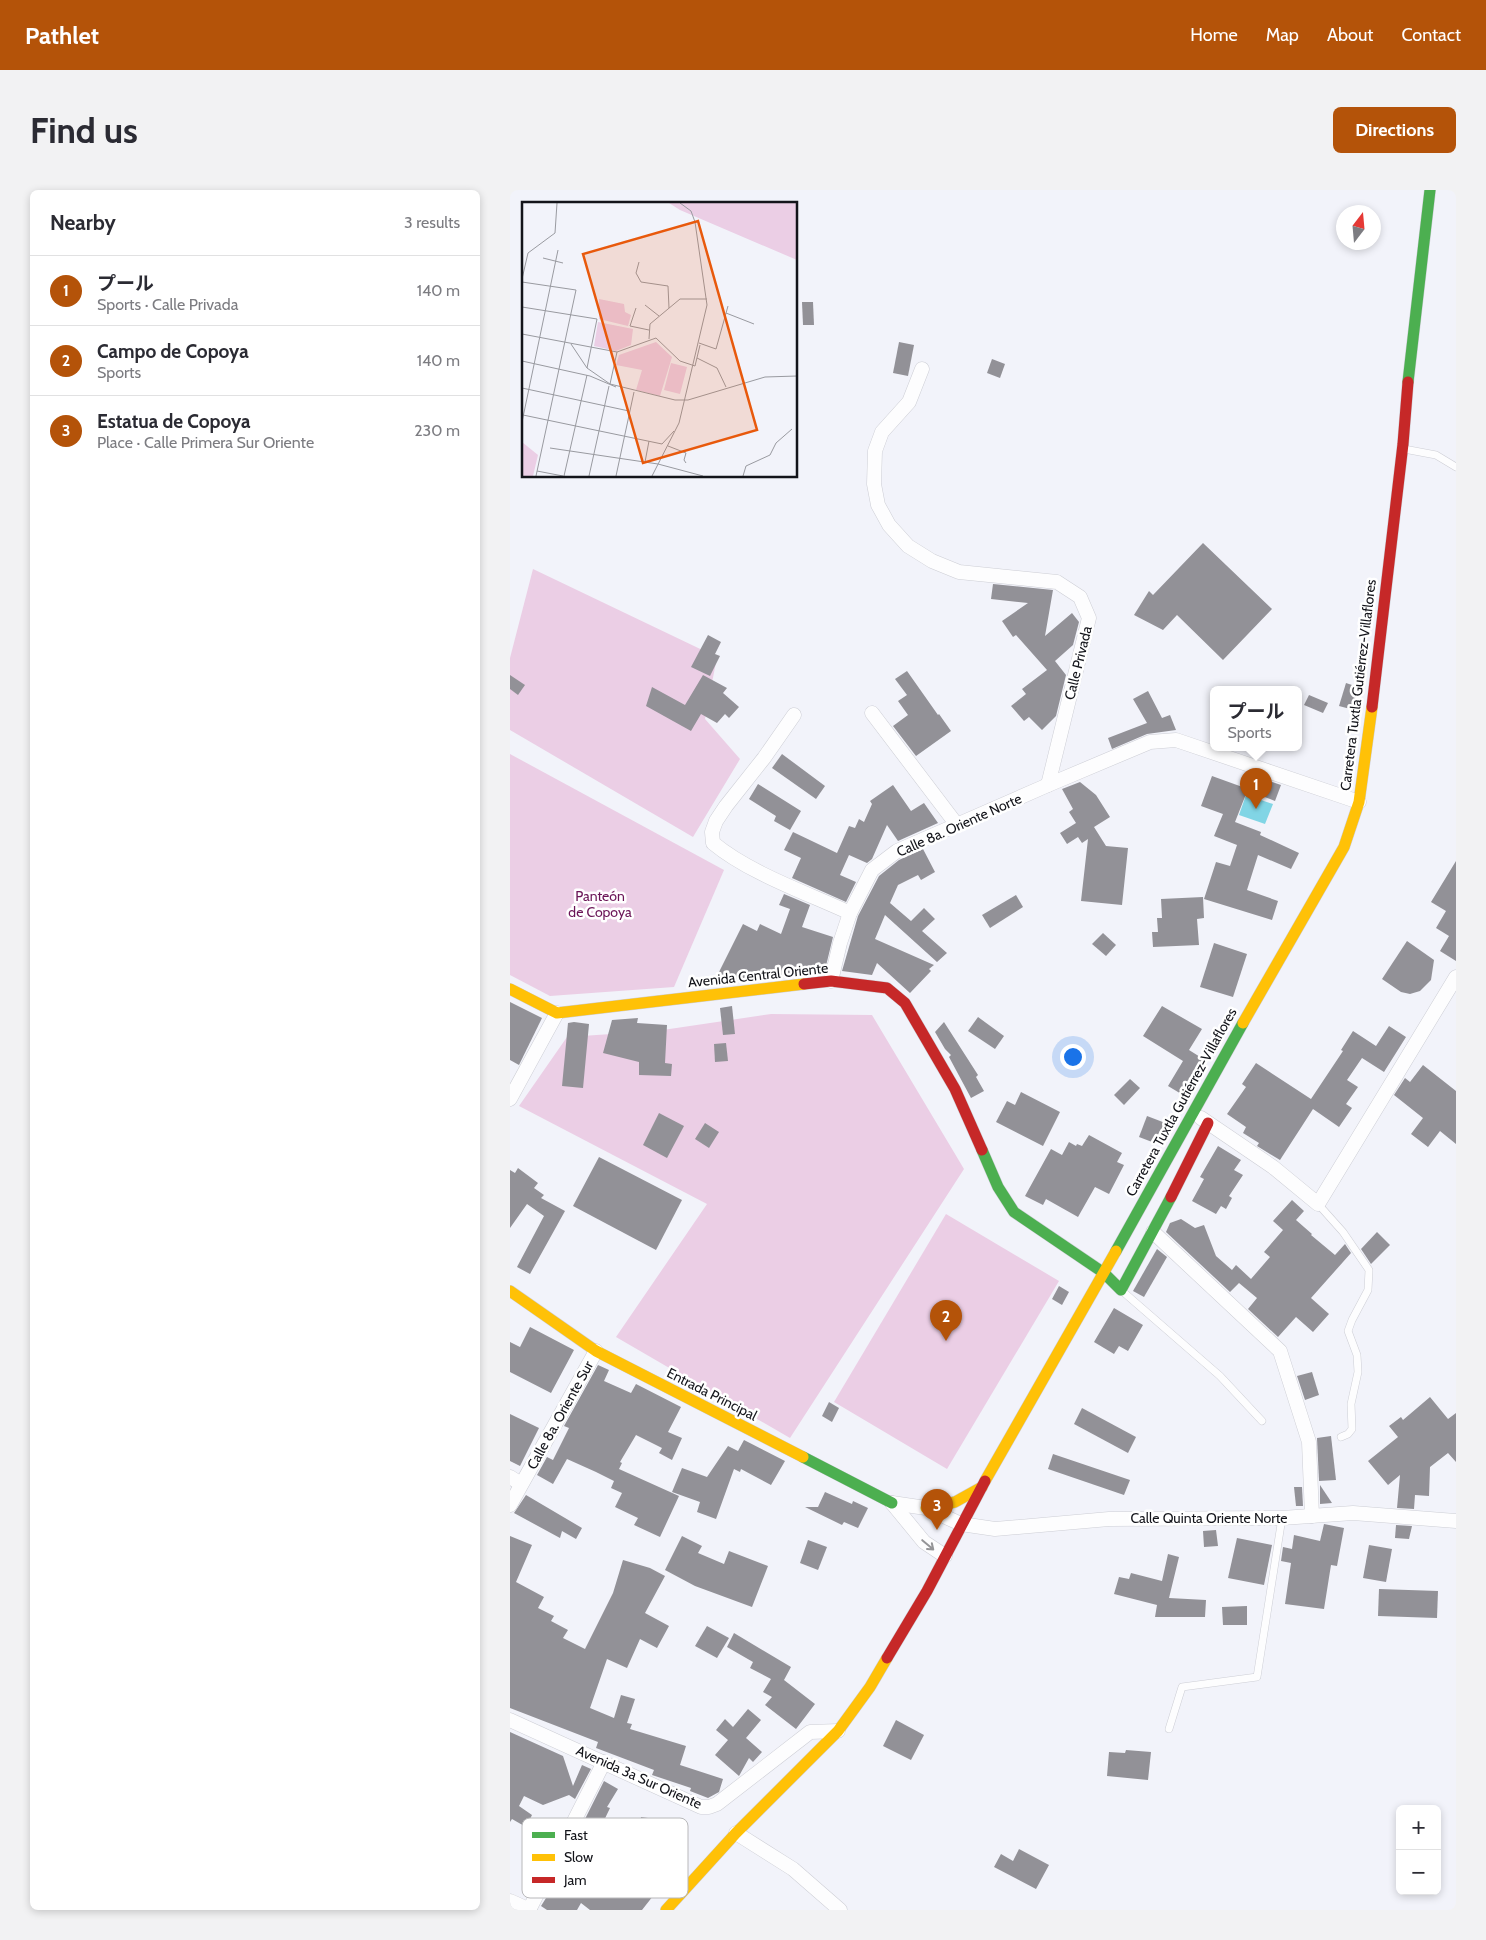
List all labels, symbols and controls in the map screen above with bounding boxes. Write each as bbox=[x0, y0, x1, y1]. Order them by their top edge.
text: Pathlet bbox=[25, 21, 99, 50]
text: Home bbox=[1190, 24, 1238, 46]
text: Map bbox=[1266, 24, 1299, 46]
text: About bbox=[1327, 24, 1373, 46]
text: Contact bbox=[1401, 24, 1461, 46]
button: Directions bbox=[1333, 107, 1456, 153]
text: Find us bbox=[30, 109, 138, 152]
inset map bbox=[522, 202, 798, 478]
north arrow bbox=[1336, 205, 1381, 250]
text: Nearby bbox=[50, 210, 116, 235]
text: 3 results bbox=[404, 213, 460, 232]
text: プール bbox=[97, 272, 154, 295]
text: 1 bbox=[63, 281, 69, 300]
text: 140 m bbox=[417, 281, 460, 300]
text: Sports · Calle Privada bbox=[97, 295, 238, 314]
text: Campo de Copoya bbox=[97, 340, 249, 363]
text: 2 bbox=[62, 351, 70, 370]
text: 140 m bbox=[417, 351, 460, 370]
text: Sports bbox=[97, 363, 141, 382]
text: Estatua de Copoya bbox=[97, 410, 251, 433]
text: 3 bbox=[62, 421, 70, 440]
text: 230 m bbox=[414, 421, 460, 440]
text: Place · Calle Primera Sur Oriente bbox=[97, 433, 314, 452]
street label: Carretera Tuxtla Gutiérrez-Villaflores bbox=[1336, 578, 1380, 792]
street label: Calle Privada bbox=[1060, 624, 1096, 702]
popup bbox=[1210, 686, 1302, 751]
text: プール bbox=[1227, 700, 1285, 723]
text: Sports bbox=[1227, 723, 1272, 742]
pin: 1 bbox=[1240, 768, 1272, 809]
street label: Calle 8a. Oriente Norte bbox=[894, 789, 1024, 861]
park label: Panteón de Copoya bbox=[568, 887, 632, 921]
street label: Avenida Central Oriente bbox=[687, 959, 829, 991]
street label: Carretera Tuxtla Gutiérrez-Villaflores bbox=[1122, 1004, 1241, 1199]
your location bbox=[1060, 1044, 1086, 1070]
pin: 2 bbox=[930, 1300, 962, 1341]
street label: Calle 8a. Oriente Sur bbox=[523, 1357, 598, 1472]
street label: Entrada Principal bbox=[664, 1364, 761, 1425]
pin: 3 bbox=[921, 1489, 953, 1530]
street label: Calle Quinta Oriente Norte bbox=[1130, 1509, 1288, 1527]
one-way arrow bbox=[922, 1539, 935, 1550]
street label: Avenida 3a Sur Oriente bbox=[573, 1741, 705, 1813]
map controls bbox=[1396, 1805, 1441, 1895]
button: + bbox=[1396, 1805, 1441, 1850]
legend bbox=[522, 1818, 688, 1898]
text: Fast bbox=[564, 1826, 588, 1844]
text: Slow bbox=[564, 1848, 593, 1866]
button: − bbox=[1396, 1850, 1441, 1895]
text: Jam bbox=[563, 1871, 586, 1889]

